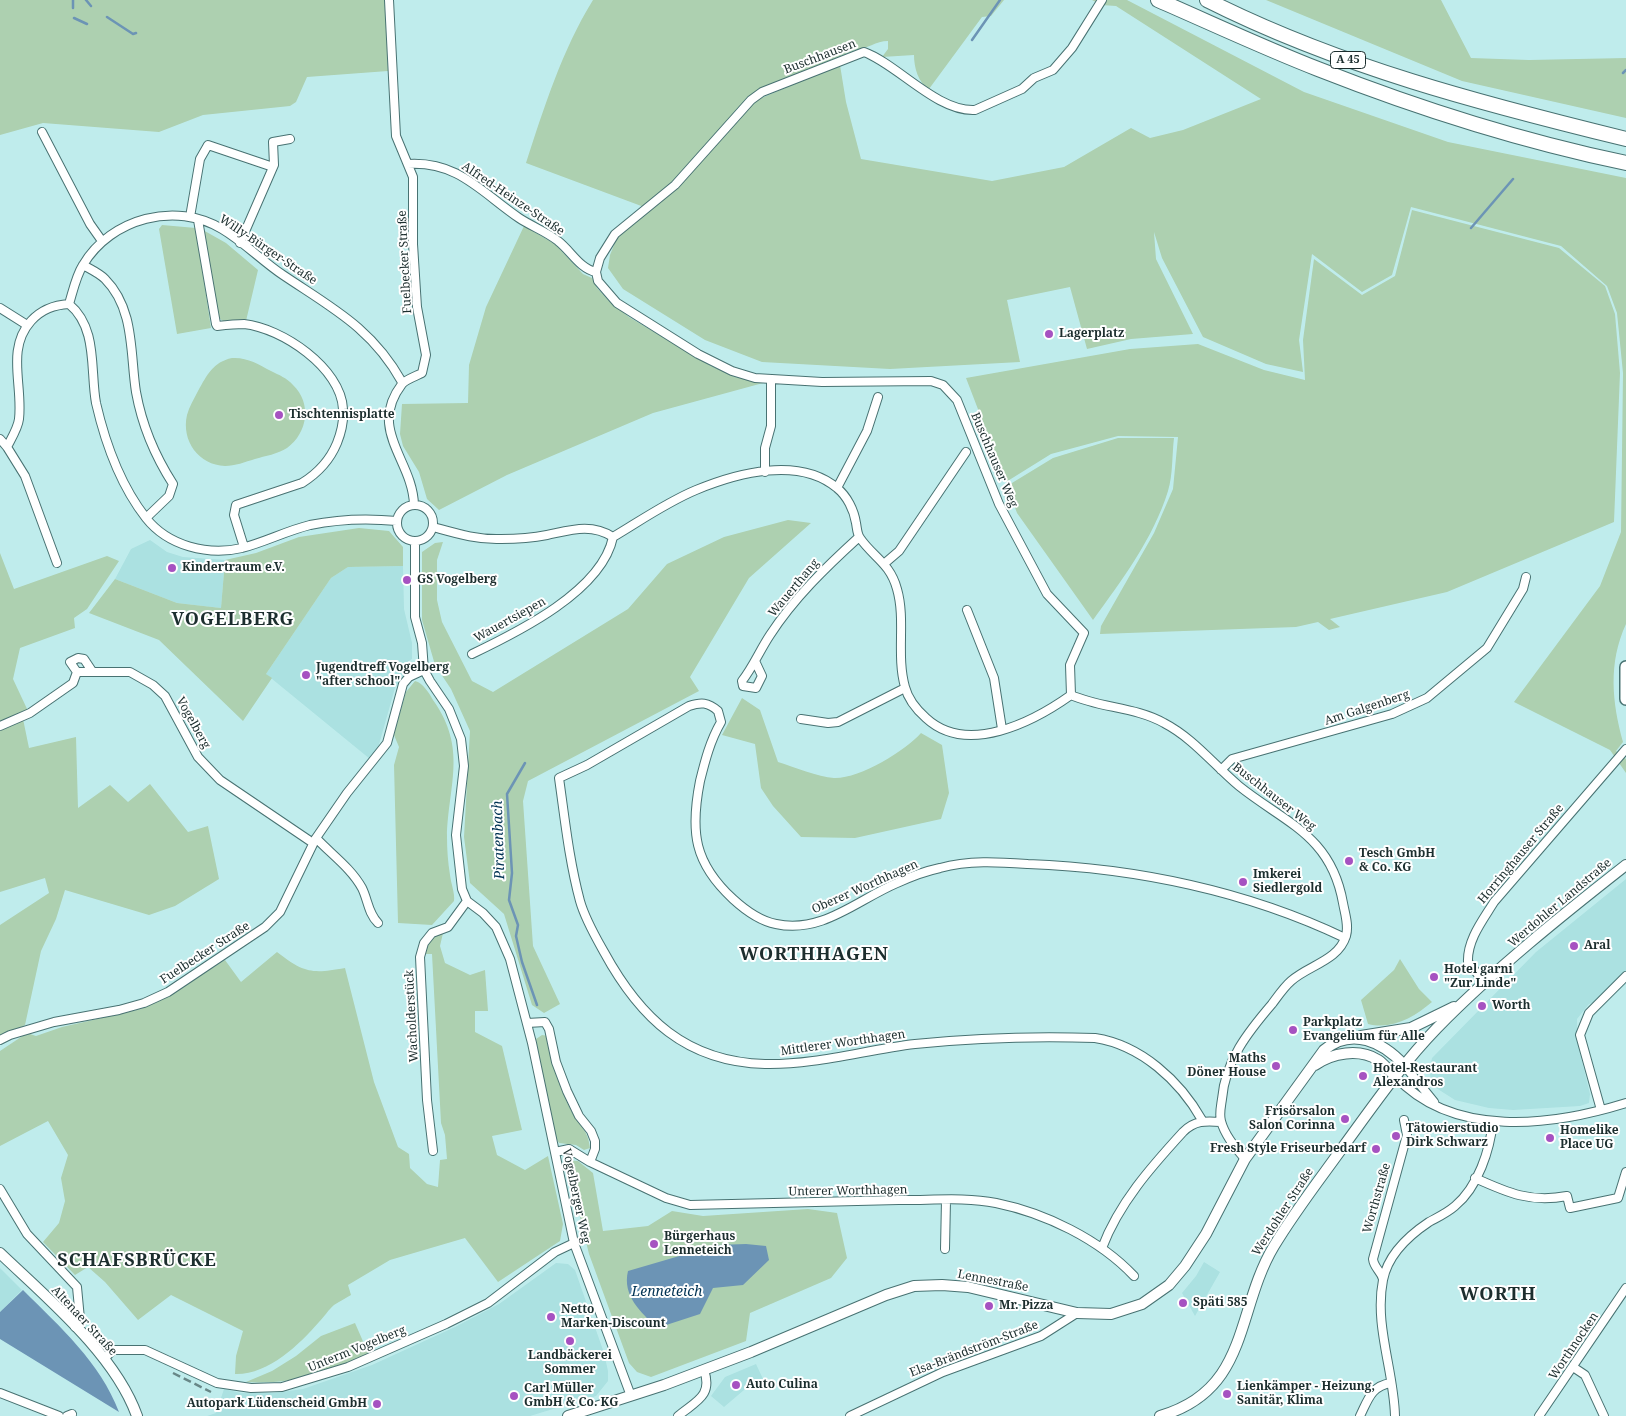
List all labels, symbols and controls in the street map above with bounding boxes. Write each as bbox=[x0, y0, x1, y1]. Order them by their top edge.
street label: Buschhausen bbox=[782, 37, 858, 77]
road number: A 45 bbox=[1330, 52, 1366, 68]
street label: Alfred-Heinze-Straße bbox=[459, 159, 567, 239]
street label: Fuelbecker Straße bbox=[395, 210, 415, 314]
street label: Willy-Bürger-Straße bbox=[216, 212, 320, 288]
place label: Lagerplatz bbox=[1059, 327, 1124, 341]
marker: Lagerplatz bbox=[1043, 328, 1055, 340]
place label: Tischtennisplatte bbox=[289, 408, 395, 422]
marker: Tischtennisplatte bbox=[273, 409, 285, 421]
street label: Buschhauser Weg bbox=[967, 410, 1021, 510]
street label: Wauerthang bbox=[766, 556, 822, 620]
place label: Kindertraum e.V. bbox=[182, 561, 285, 575]
marker: Kindertraum e.V. bbox=[166, 562, 178, 574]
place label: GS Vogelberg bbox=[417, 573, 497, 587]
marker: GS Vogelberg bbox=[401, 574, 413, 586]
street label: Wauertsiepen bbox=[472, 594, 548, 646]
district label: VOGELBERG bbox=[170, 609, 296, 631]
place label: Jugendtreff Vogelberg "after school" bbox=[316, 661, 449, 689]
marker: Jugendtreff Vogelberg "after school" bbox=[300, 669, 312, 681]
street label: Am Galgenberg bbox=[1323, 687, 1411, 729]
street label: Vogelberg bbox=[173, 695, 213, 751]
street label: Buschhauser Weg bbox=[1229, 760, 1319, 834]
water label: Piratenbach bbox=[489, 800, 509, 880]
street label: Horringhauser Straße bbox=[1475, 801, 1567, 907]
place label: Tesch GmbH & Co. KG bbox=[1359, 847, 1435, 875]
marker: Tesch GmbH & Co. KG bbox=[1343, 855, 1355, 867]
street label: Werdohler Landstraße bbox=[1506, 856, 1614, 950]
street label: Oberer Worthhagen bbox=[810, 857, 920, 917]
place label: Imkerei Siedlergold bbox=[1253, 868, 1322, 896]
marker: Imkerei Siedlergold bbox=[1237, 876, 1249, 888]
street label: Fuelbecker Straße bbox=[158, 919, 252, 987]
place label: Aral bbox=[1584, 939, 1610, 953]
marker: Aral bbox=[1568, 940, 1580, 952]
district label: WORTHHAGEN bbox=[738, 944, 890, 966]
place label: Hotel garni "Zur Linde" bbox=[1444, 963, 1516, 991]
street label: Wacholderstück bbox=[402, 970, 422, 1062]
marker: Hotel garni "Zur Linde" bbox=[1428, 971, 1440, 983]
place label: Worth bbox=[1492, 999, 1531, 1013]
marker: Worth bbox=[1476, 1000, 1488, 1012]
place label: Parkplatz Evangelium für Alle bbox=[1303, 1016, 1425, 1044]
marker: Parkplatz Evangelium für Alle bbox=[1287, 1024, 1299, 1036]
street label: Mittlerer Worthhagen bbox=[780, 1027, 906, 1059]
place label: Maths Döner House bbox=[1187, 1052, 1266, 1080]
marker: Maths Döner House bbox=[1270, 1060, 1282, 1072]
place label: Hotel-Restaurant Alexandros bbox=[1373, 1062, 1477, 1090]
marker: Hotel-Restaurant Alexandros bbox=[1357, 1070, 1369, 1082]
place label: Frisörsalon Salon Corinna bbox=[1249, 1105, 1335, 1133]
marker: Frisörsalon Salon Corinna bbox=[1339, 1113, 1351, 1125]
place label: Tätowierstudio Dirk Schwarz bbox=[1406, 1122, 1499, 1150]
place label: Homelike Place UG bbox=[1560, 1124, 1619, 1152]
marker: Tätowierstudio Dirk Schwarz bbox=[1390, 1130, 1402, 1142]
marker: Homelike Place UG bbox=[1544, 1132, 1556, 1144]
place label: Fresh Style Friseurbedarf bbox=[1210, 1142, 1366, 1156]
marker: Fresh Style Friseurbedarf bbox=[1370, 1143, 1382, 1155]
street label: Vogelberger Weg bbox=[559, 1147, 593, 1245]
street label: Worthstraße bbox=[1360, 1161, 1394, 1235]
street label: Werdohler Straße bbox=[1249, 1165, 1317, 1259]
street label: Unterer Worthhagen bbox=[788, 1183, 908, 1199]
place label: Bürgerhaus Lenneteich bbox=[664, 1230, 735, 1258]
marker: Bürgerhaus Lenneteich bbox=[648, 1238, 660, 1250]
district label: SCHAFSBRÜCKE bbox=[56, 1250, 218, 1272]
street label: Lennestraße bbox=[956, 1267, 1030, 1295]
street label: Altenaer Straße bbox=[48, 1283, 120, 1359]
water label: Lenneteich bbox=[632, 1284, 702, 1300]
district label: WORTH bbox=[1459, 1284, 1537, 1306]
place label: Späti 585 bbox=[1193, 1296, 1247, 1310]
marker: Späti 585 bbox=[1177, 1297, 1189, 1309]
place label: Mr. Pizza bbox=[999, 1299, 1053, 1313]
marker: Mr. Pizza bbox=[983, 1300, 995, 1312]
place label: Netto Marken-Discount bbox=[561, 1303, 666, 1331]
street label: Worthnocken bbox=[1546, 1310, 1602, 1382]
marker: Netto Marken-Discount bbox=[545, 1311, 557, 1323]
street label: Elsa-Brändström-Straße bbox=[908, 1318, 1040, 1380]
street label: Unterm Vogelberg bbox=[306, 1323, 408, 1375]
marker: Landbäckerei Sommer bbox=[564, 1335, 576, 1347]
place label: Landbäckerei Sommer bbox=[528, 1349, 612, 1377]
place label: Auto Culina bbox=[746, 1378, 818, 1392]
marker: Auto Culina bbox=[730, 1379, 742, 1391]
place label: Lienkämper - Heizung, Sanitär, Klima bbox=[1237, 1380, 1375, 1408]
place label: Carl Müller GmbH & Co. KG bbox=[524, 1382, 618, 1410]
marker: Lienkämper - Heizung, Sanitär, Klima bbox=[1221, 1388, 1233, 1400]
marker: Carl Müller GmbH & Co. KG bbox=[508, 1390, 520, 1402]
place label: Autopark Lüdenscheid GmbH bbox=[187, 1397, 367, 1411]
marker: Autopark Lüdenscheid GmbH bbox=[371, 1398, 383, 1410]

